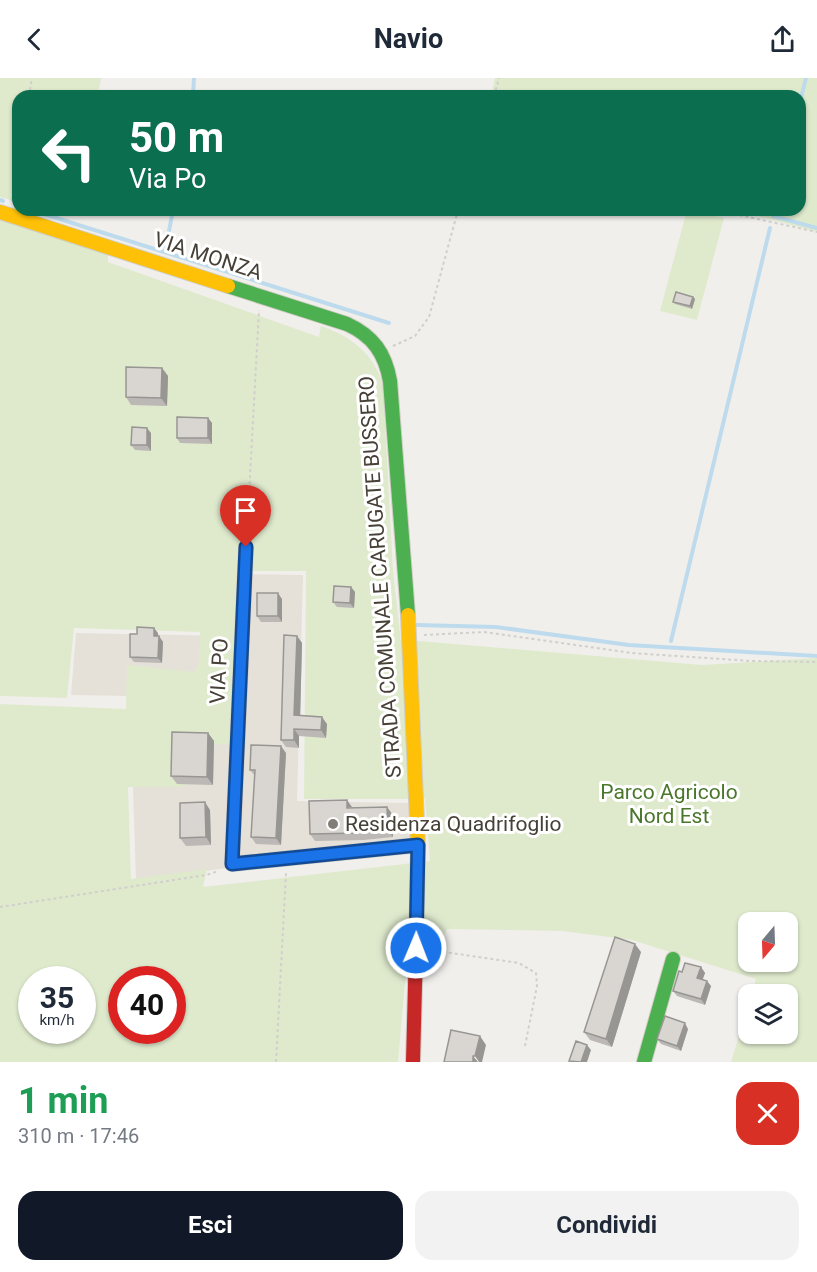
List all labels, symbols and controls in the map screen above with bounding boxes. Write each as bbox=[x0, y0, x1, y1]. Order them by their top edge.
icon: back bbox=[18, 23, 51, 56]
text: Navio bbox=[374, 23, 443, 55]
icon: share bbox=[766, 23, 799, 56]
text: 50 m bbox=[129, 113, 224, 162]
icon: left bbox=[30, 114, 108, 192]
text: Via Po bbox=[129, 163, 206, 195]
street label: VIA MONZA bbox=[151, 227, 265, 285]
street label: STRADA COMUNALE CARUGATE BUSSERO bbox=[354, 375, 406, 779]
pin bbox=[220, 485, 271, 547]
icon: arrive bbox=[229, 494, 262, 527]
street label: VIA PO bbox=[205, 637, 233, 705]
park label: Parco Agricolo Nord Est bbox=[600, 780, 738, 828]
place label: Residenza Quadrifoglio bbox=[345, 812, 561, 836]
marker: Residenza Quadrifoglio bbox=[326, 817, 340, 831]
north arrow bbox=[738, 912, 798, 972]
map controls bbox=[738, 912, 798, 1044]
position arrow bbox=[384, 916, 448, 980]
speed limit sign: 40 bbox=[108, 966, 186, 1044]
text: 35 bbox=[40, 980, 74, 1015]
button: layers bbox=[738, 984, 798, 1044]
text: km/h bbox=[39, 1011, 75, 1029]
text: 1 min bbox=[18, 1080, 109, 1122]
button: close bbox=[736, 1082, 799, 1145]
text: 310 m · 17:46 bbox=[18, 1124, 139, 1148]
button: Esci bbox=[18, 1191, 403, 1260]
button: Condividi bbox=[415, 1191, 799, 1260]

